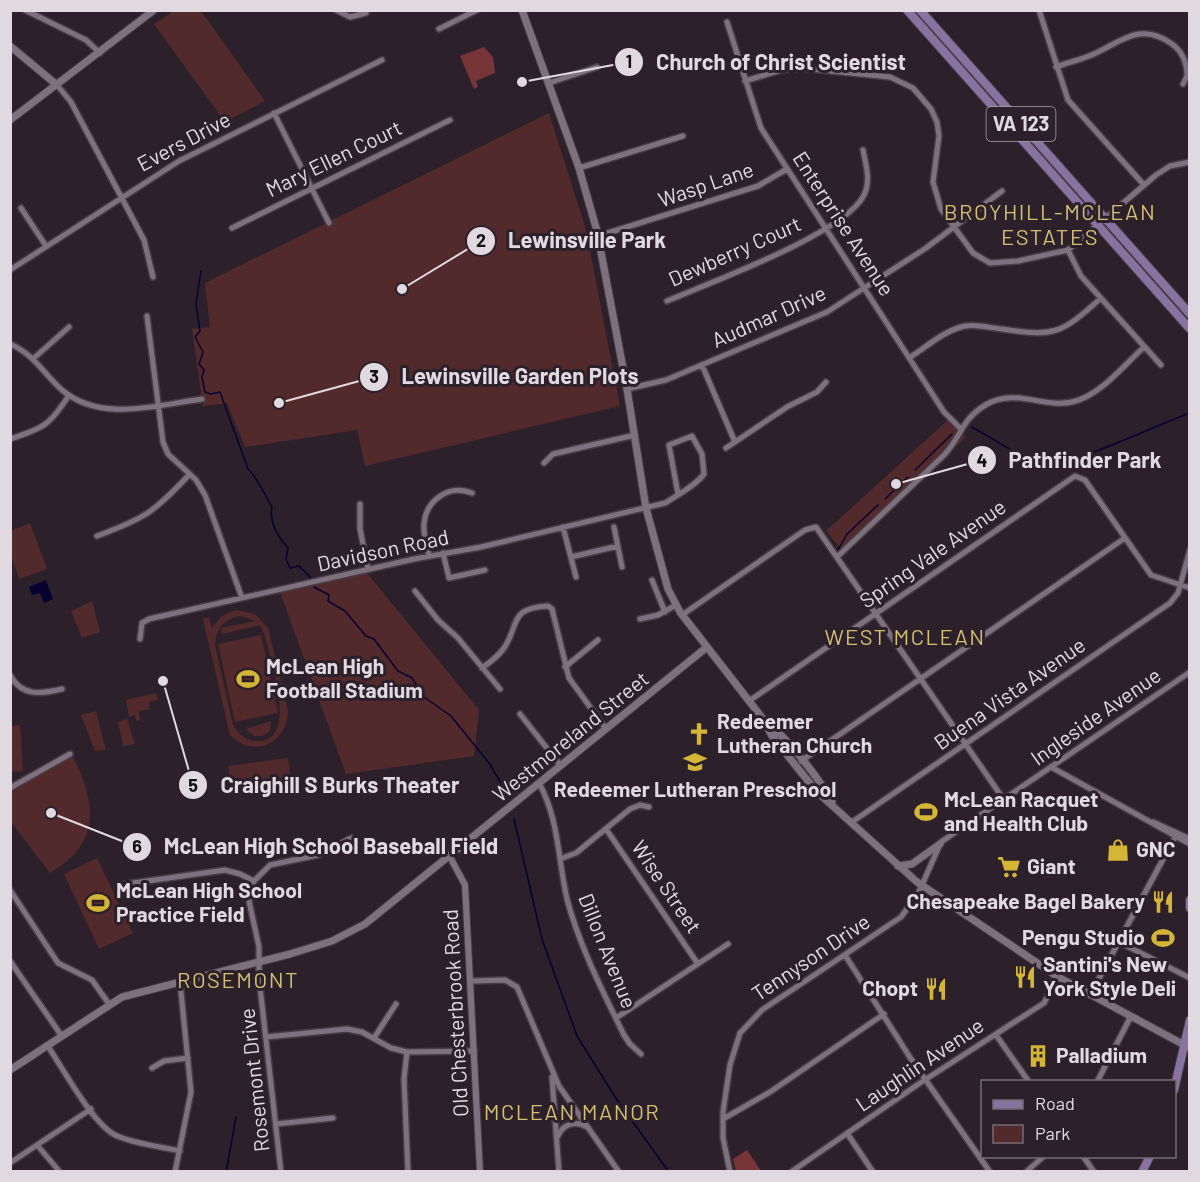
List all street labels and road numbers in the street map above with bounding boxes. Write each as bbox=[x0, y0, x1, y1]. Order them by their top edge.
street label: Evers Drive bbox=[132, 106, 234, 176]
road number: VA 123 bbox=[986, 107, 1056, 141]
street label: Mary Ellen Court bbox=[261, 114, 405, 201]
street label: Enterprise Avenue bbox=[788, 146, 900, 300]
street label: Wasp Lane bbox=[655, 156, 756, 212]
street label: Dewberry Court bbox=[664, 210, 804, 291]
street label: Audmar Drive bbox=[707, 279, 829, 352]
street label: Spring Vale Avenue bbox=[854, 493, 1010, 613]
street label: Davidson Road bbox=[315, 523, 451, 576]
street label: Buena Vista Avenue bbox=[929, 631, 1090, 754]
street label: Ingleside Avenue bbox=[1025, 662, 1165, 770]
street label: Westmoreland Street bbox=[487, 665, 653, 806]
street label: Wise Street bbox=[627, 835, 707, 937]
street label: Dillon Avenue bbox=[574, 889, 643, 1012]
street label: Tennyson Drive bbox=[746, 908, 874, 1005]
street label: Old Chesterbrook Road bbox=[437, 909, 472, 1117]
street label: Rosemont Drive bbox=[234, 1007, 273, 1153]
street label: Laughlin Avenue bbox=[850, 1012, 988, 1116]

